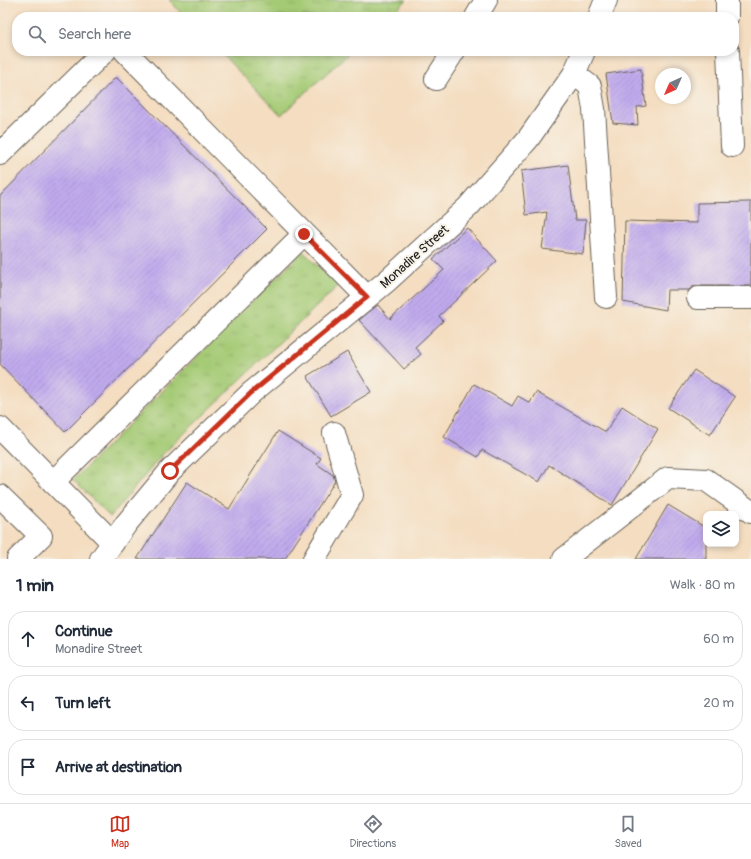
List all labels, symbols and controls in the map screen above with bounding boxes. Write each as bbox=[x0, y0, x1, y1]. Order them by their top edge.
search box bbox=[12, 12, 739, 56]
icon: search bbox=[26, 23, 48, 45]
text: Search here bbox=[58, 25, 131, 44]
north arrow bbox=[655, 68, 691, 104]
street label: Monadire Street bbox=[377, 221, 453, 292]
route end bbox=[295, 225, 313, 243]
route start bbox=[161, 462, 179, 480]
map controls bbox=[703, 511, 739, 547]
button: layers bbox=[703, 511, 739, 547]
text: 1 min bbox=[16, 575, 54, 596]
text: Walk · 80 m bbox=[670, 577, 735, 593]
text: Continue bbox=[55, 622, 113, 641]
icon: ahead bbox=[17, 628, 39, 650]
text: 60 m bbox=[703, 631, 734, 647]
text: Monadire Street bbox=[55, 641, 142, 657]
icon: left bbox=[17, 692, 39, 714]
text: Turn left bbox=[55, 694, 111, 713]
text: 20 m bbox=[703, 695, 734, 711]
icon: arrive bbox=[17, 756, 39, 778]
text: Arrive at destination bbox=[55, 758, 182, 777]
tab: Map bbox=[109, 813, 131, 850]
tab: Directions bbox=[349, 813, 396, 850]
tab: Saved bbox=[615, 813, 642, 850]

